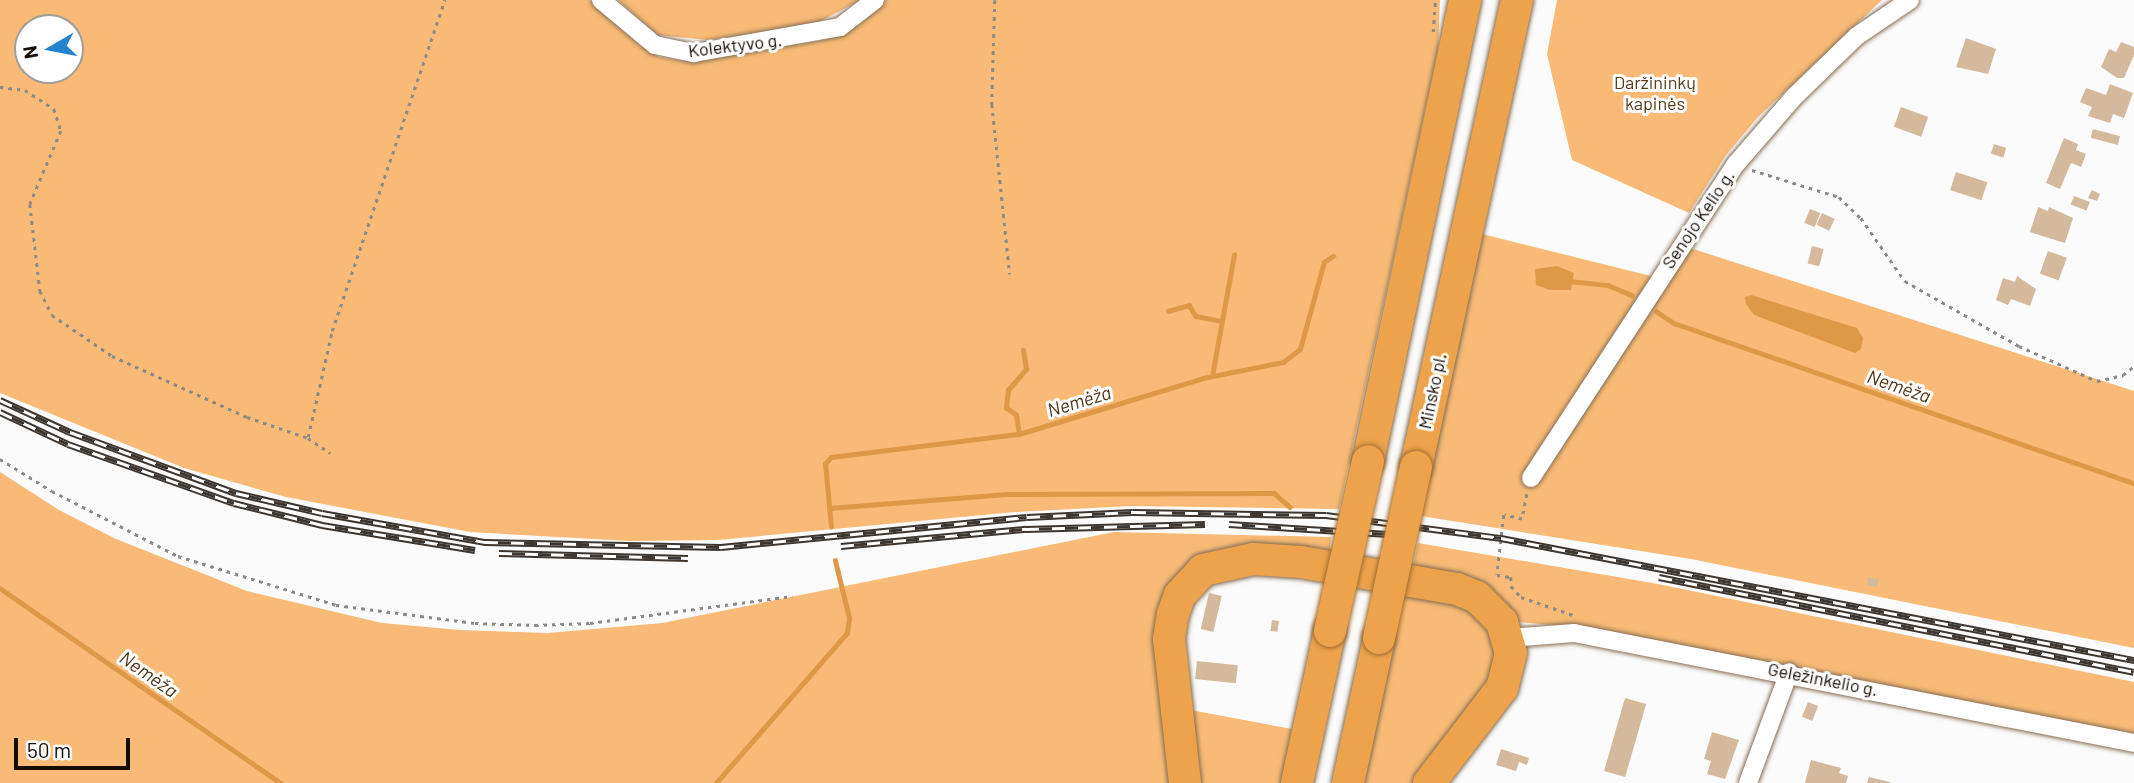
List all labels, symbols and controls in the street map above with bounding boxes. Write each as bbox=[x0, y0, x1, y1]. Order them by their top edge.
north arrow bbox=[14, 14, 84, 84]
street label: Kolektyvo g. bbox=[687, 29, 783, 61]
text: N bbox=[17, 44, 42, 61]
park label: Daržininkų kapinės bbox=[1614, 72, 1696, 114]
street label: Senojo Kelio g. bbox=[1657, 166, 1739, 272]
street label: Minsko pl. bbox=[1413, 351, 1451, 431]
water label: Nemėža bbox=[1864, 365, 1934, 407]
water label: Nemėža bbox=[1044, 381, 1114, 421]
water label: Nemėža bbox=[116, 646, 182, 702]
street label: Geležinkelio g. bbox=[1766, 658, 1880, 700]
scale bar bbox=[18, 724, 133, 768]
text: 50 m bbox=[27, 737, 71, 762]

